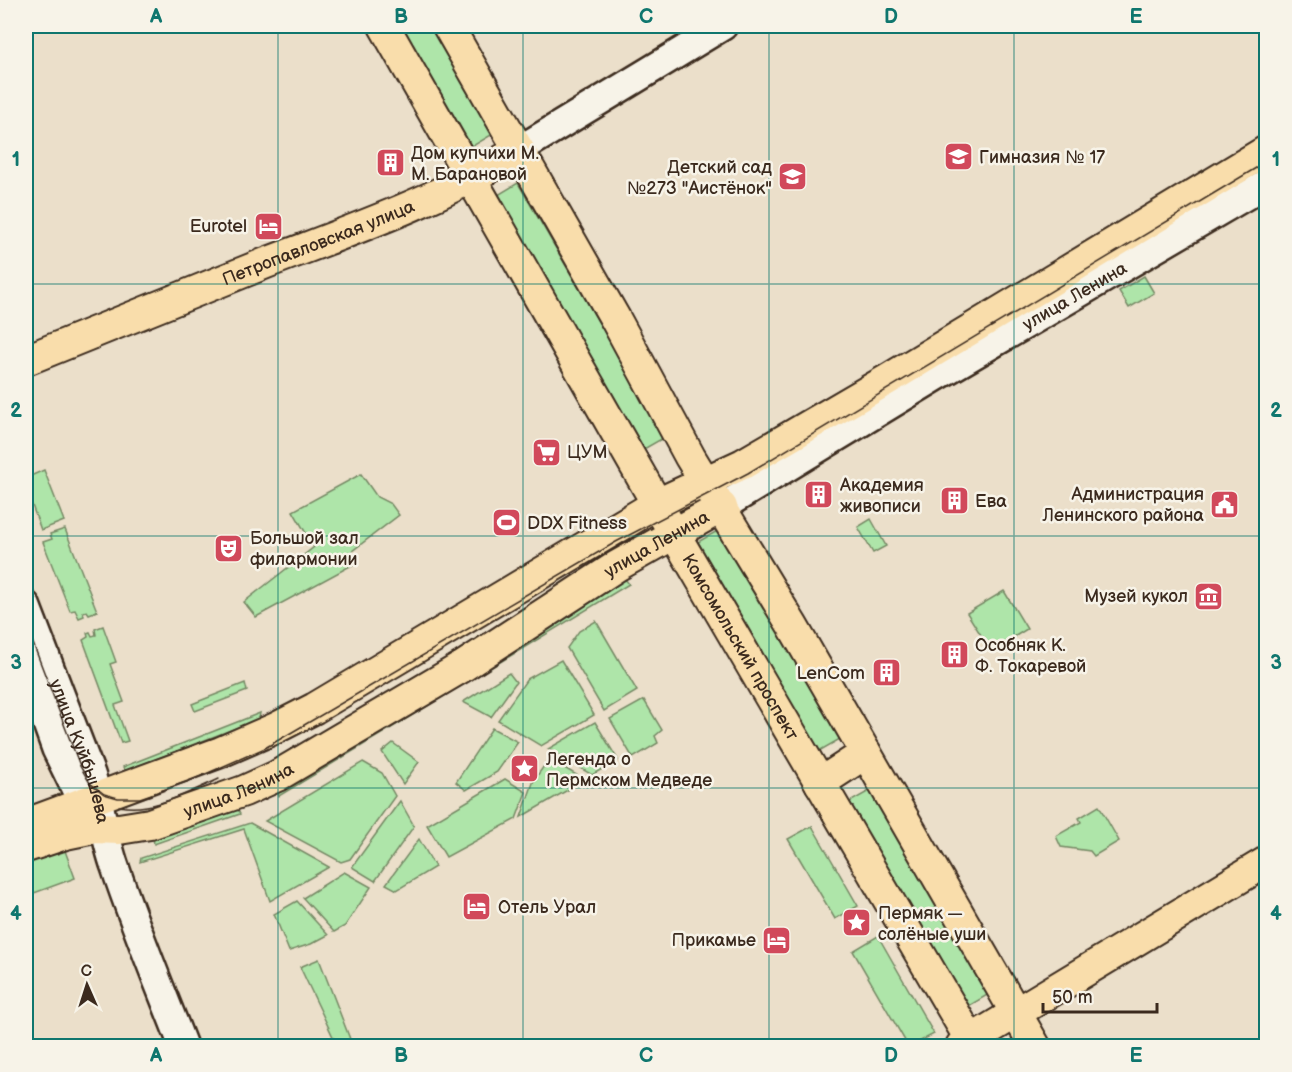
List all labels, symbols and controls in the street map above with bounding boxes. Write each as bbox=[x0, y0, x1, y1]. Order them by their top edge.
text: A bbox=[149, 5, 163, 29]
text: B bbox=[394, 5, 408, 29]
text: C bbox=[639, 5, 653, 29]
text: D bbox=[884, 5, 898, 29]
text: E bbox=[1130, 5, 1143, 29]
school or university icon: Гимназия № 17 bbox=[942, 141, 974, 173]
place label: Дом купчихи М. М. Барановой bbox=[411, 143, 539, 185]
building icon: Дом купчихи М. М. Барановой bbox=[374, 147, 406, 179]
place label: Гимназия № 17 bbox=[979, 147, 1105, 168]
text: 1 bbox=[12, 148, 20, 172]
text: 1 bbox=[1272, 148, 1280, 172]
place label: Детский сад №273 "Аистёнок" bbox=[627, 157, 772, 199]
school or university icon: Детский сад №273 "Аистёнок" bbox=[777, 161, 809, 193]
street label: Петропавловская улица bbox=[219, 195, 418, 290]
hotel icon: Eurotel bbox=[252, 210, 284, 242]
place label: Eurotel bbox=[190, 216, 247, 237]
street label: улица Ленина bbox=[1019, 257, 1131, 335]
text: 2 bbox=[10, 399, 22, 423]
text: 2 bbox=[1270, 399, 1282, 423]
supermarket icon: ЦУМ bbox=[530, 436, 562, 468]
place label: ЦУМ bbox=[567, 442, 608, 463]
place label: Академия живописи bbox=[839, 475, 924, 517]
building icon: Академия живописи bbox=[803, 479, 835, 511]
place label: Администрация Ленинского района bbox=[1041, 484, 1204, 526]
building icon: Ева bbox=[938, 485, 970, 517]
public building icon: Администрация Ленинского района bbox=[1209, 488, 1241, 520]
place label: Ева bbox=[975, 491, 1007, 512]
street label: улица Ленина bbox=[600, 506, 713, 582]
sports icon: DDX Fitness bbox=[490, 507, 522, 539]
place label: DDX Fitness bbox=[527, 513, 627, 534]
place label: Большой зал филармонии bbox=[250, 528, 359, 570]
theatre icon: Большой зал филармонии bbox=[213, 532, 245, 564]
street label: Комсомольский проспект bbox=[678, 550, 804, 744]
museum icon: Музей кукол bbox=[1193, 580, 1225, 612]
place label: Музей кукол bbox=[1084, 586, 1188, 607]
place label: Особняк К. Ф. Токаревой bbox=[975, 635, 1086, 677]
building icon: Особняк К. Ф. Токаревой bbox=[938, 639, 970, 671]
text: 3 bbox=[10, 651, 22, 675]
text: 3 bbox=[1270, 651, 1282, 675]
building icon: LenCom bbox=[870, 657, 902, 689]
place label: LenCom bbox=[796, 663, 865, 684]
street label: улица Куйбышева bbox=[45, 676, 114, 826]
place label: Легенда о Пермском Медведе bbox=[545, 749, 712, 791]
place icon: Легенда о Пермском Медведе bbox=[509, 753, 541, 785]
street label: улица Ленина bbox=[181, 758, 298, 822]
hotel icon: Отель Урал bbox=[461, 891, 493, 923]
place label: Отель Урал bbox=[498, 897, 596, 918]
text: 4 bbox=[10, 902, 22, 926]
text: 4 bbox=[1270, 902, 1282, 926]
place label: Пермяк — солёные уши bbox=[878, 903, 986, 945]
place icon: Пермяк — солёные уши bbox=[841, 907, 873, 939]
hotel icon: Прикамье bbox=[761, 924, 793, 956]
place label: Прикамье bbox=[672, 930, 756, 951]
north arrow bbox=[57, 955, 117, 1015]
text: С bbox=[80, 962, 92, 981]
scale bar bbox=[1043, 976, 1157, 1014]
text: 50 m bbox=[1052, 987, 1093, 1008]
text: A bbox=[149, 1044, 163, 1068]
text: B bbox=[394, 1044, 408, 1068]
text: C bbox=[639, 1044, 653, 1068]
text: D bbox=[884, 1044, 898, 1068]
text: E bbox=[1130, 1044, 1143, 1068]

